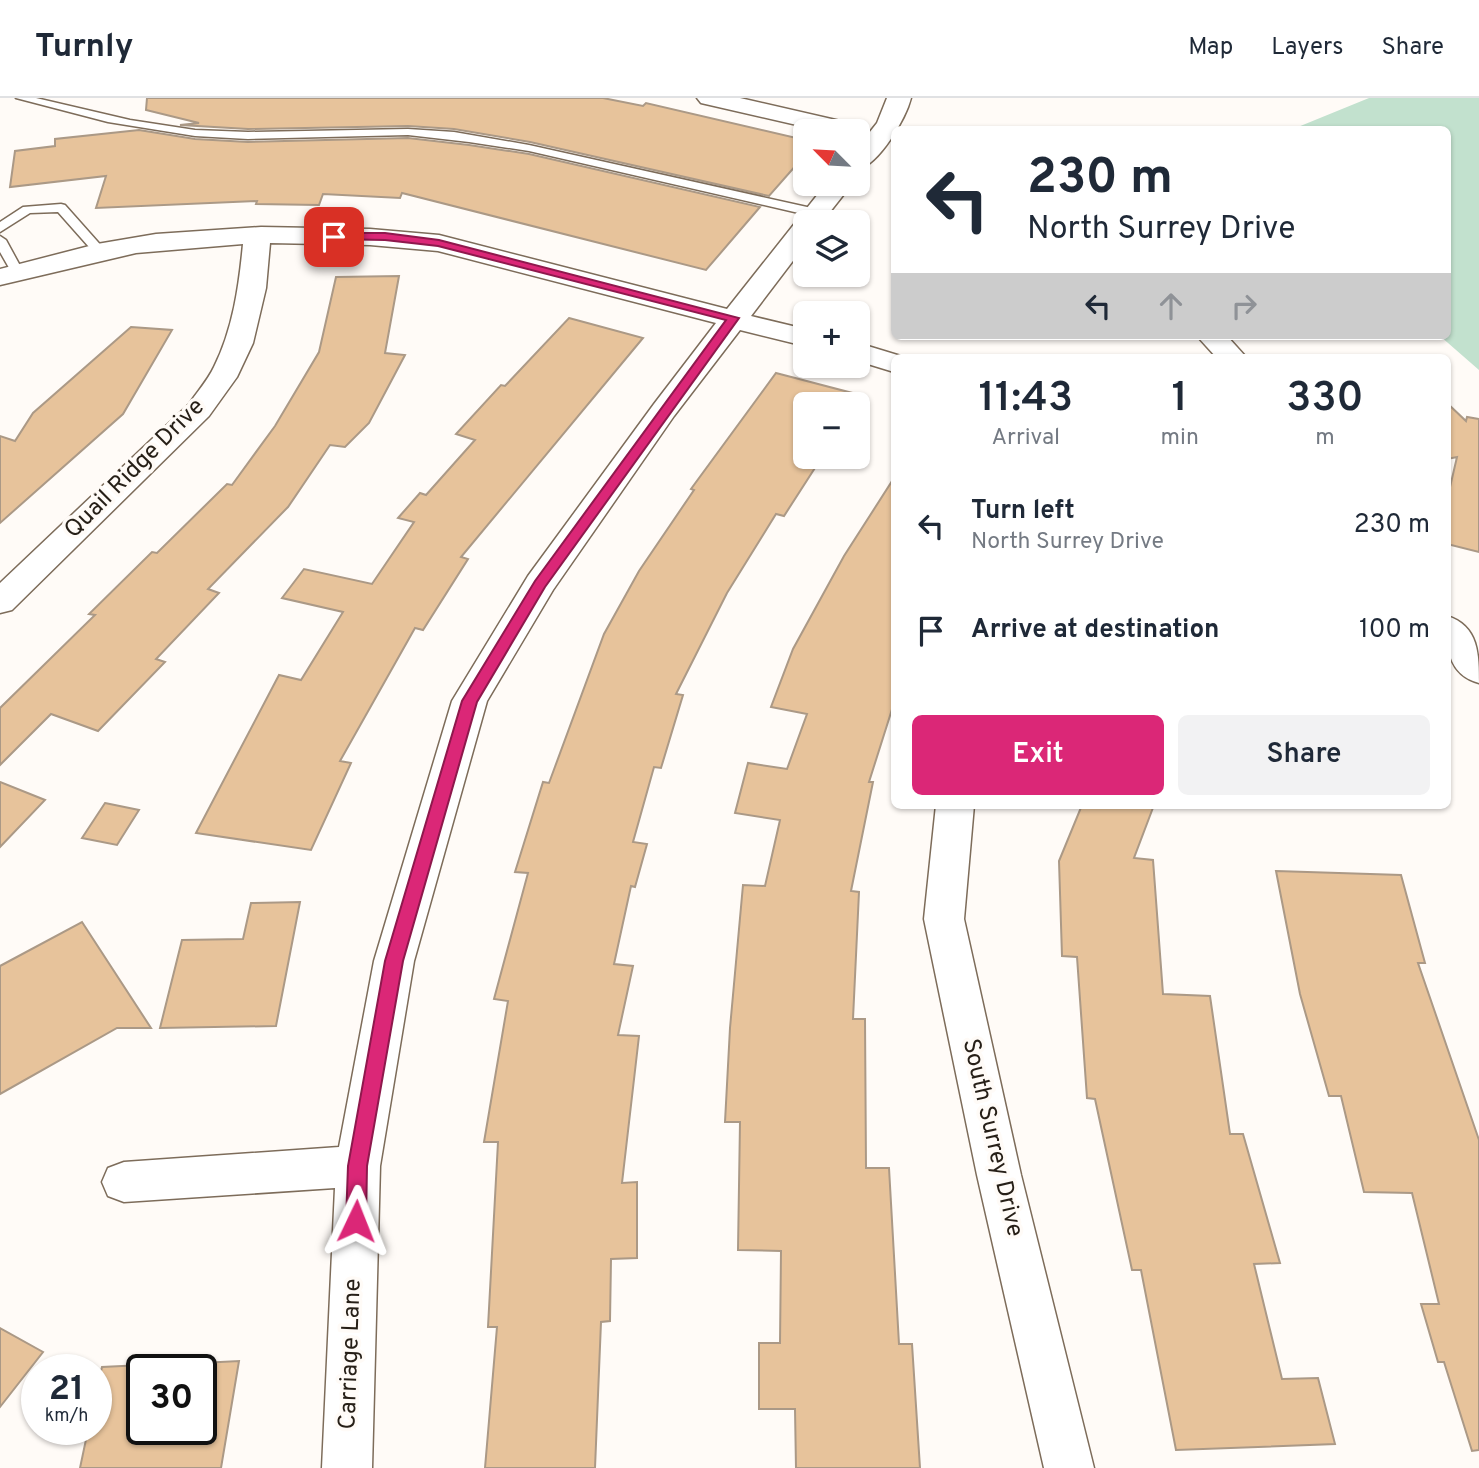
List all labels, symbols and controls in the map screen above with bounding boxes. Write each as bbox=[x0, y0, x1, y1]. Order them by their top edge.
text: Turnly bbox=[35, 27, 133, 69]
text: Map bbox=[1188, 33, 1233, 63]
text: Layers bbox=[1271, 33, 1343, 63]
text: Share bbox=[1381, 33, 1444, 63]
north arrow bbox=[793, 119, 870, 196]
map controls bbox=[793, 119, 870, 469]
text: 230 m bbox=[1027, 149, 1173, 211]
icon: left bbox=[912, 154, 1003, 245]
pin bbox=[304, 207, 364, 267]
button: layers bbox=[793, 210, 870, 287]
text: North Surrey Drive bbox=[1027, 210, 1296, 250]
icon: arrive bbox=[315, 218, 353, 256]
icon: left bbox=[1079, 287, 1117, 325]
icon: ahead bbox=[1152, 287, 1190, 325]
icon: right bbox=[1225, 287, 1263, 325]
button: + bbox=[793, 301, 870, 378]
text: 11:43 bbox=[978, 373, 1073, 426]
text: 1 bbox=[1171, 373, 1188, 426]
text: 330 bbox=[1286, 373, 1364, 426]
button: − bbox=[793, 392, 870, 469]
street label: Quail Ridge Drive bbox=[59, 393, 211, 545]
text: Arrival bbox=[992, 424, 1060, 453]
text: min bbox=[1161, 424, 1199, 453]
text: m bbox=[1315, 424, 1335, 453]
text: Turn left bbox=[971, 495, 1075, 528]
icon: left bbox=[912, 507, 950, 545]
text: 230 m bbox=[1354, 509, 1430, 542]
text: North Surrey Drive bbox=[971, 528, 1164, 557]
icon: arrive bbox=[912, 612, 950, 650]
text: Arrive at destination bbox=[971, 614, 1219, 647]
text: 100 m bbox=[1359, 614, 1430, 647]
button: Exit bbox=[912, 715, 1164, 795]
button: Share bbox=[1178, 715, 1430, 795]
street label: South Surrey Drive bbox=[955, 1036, 1029, 1240]
position arrow bbox=[319, 1184, 393, 1258]
street label: Carriage Lane bbox=[333, 1278, 369, 1430]
speed limit sign: 30 bbox=[126, 1354, 217, 1445]
text: 21 bbox=[49, 1368, 84, 1412]
text: km/h bbox=[45, 1405, 88, 1428]

